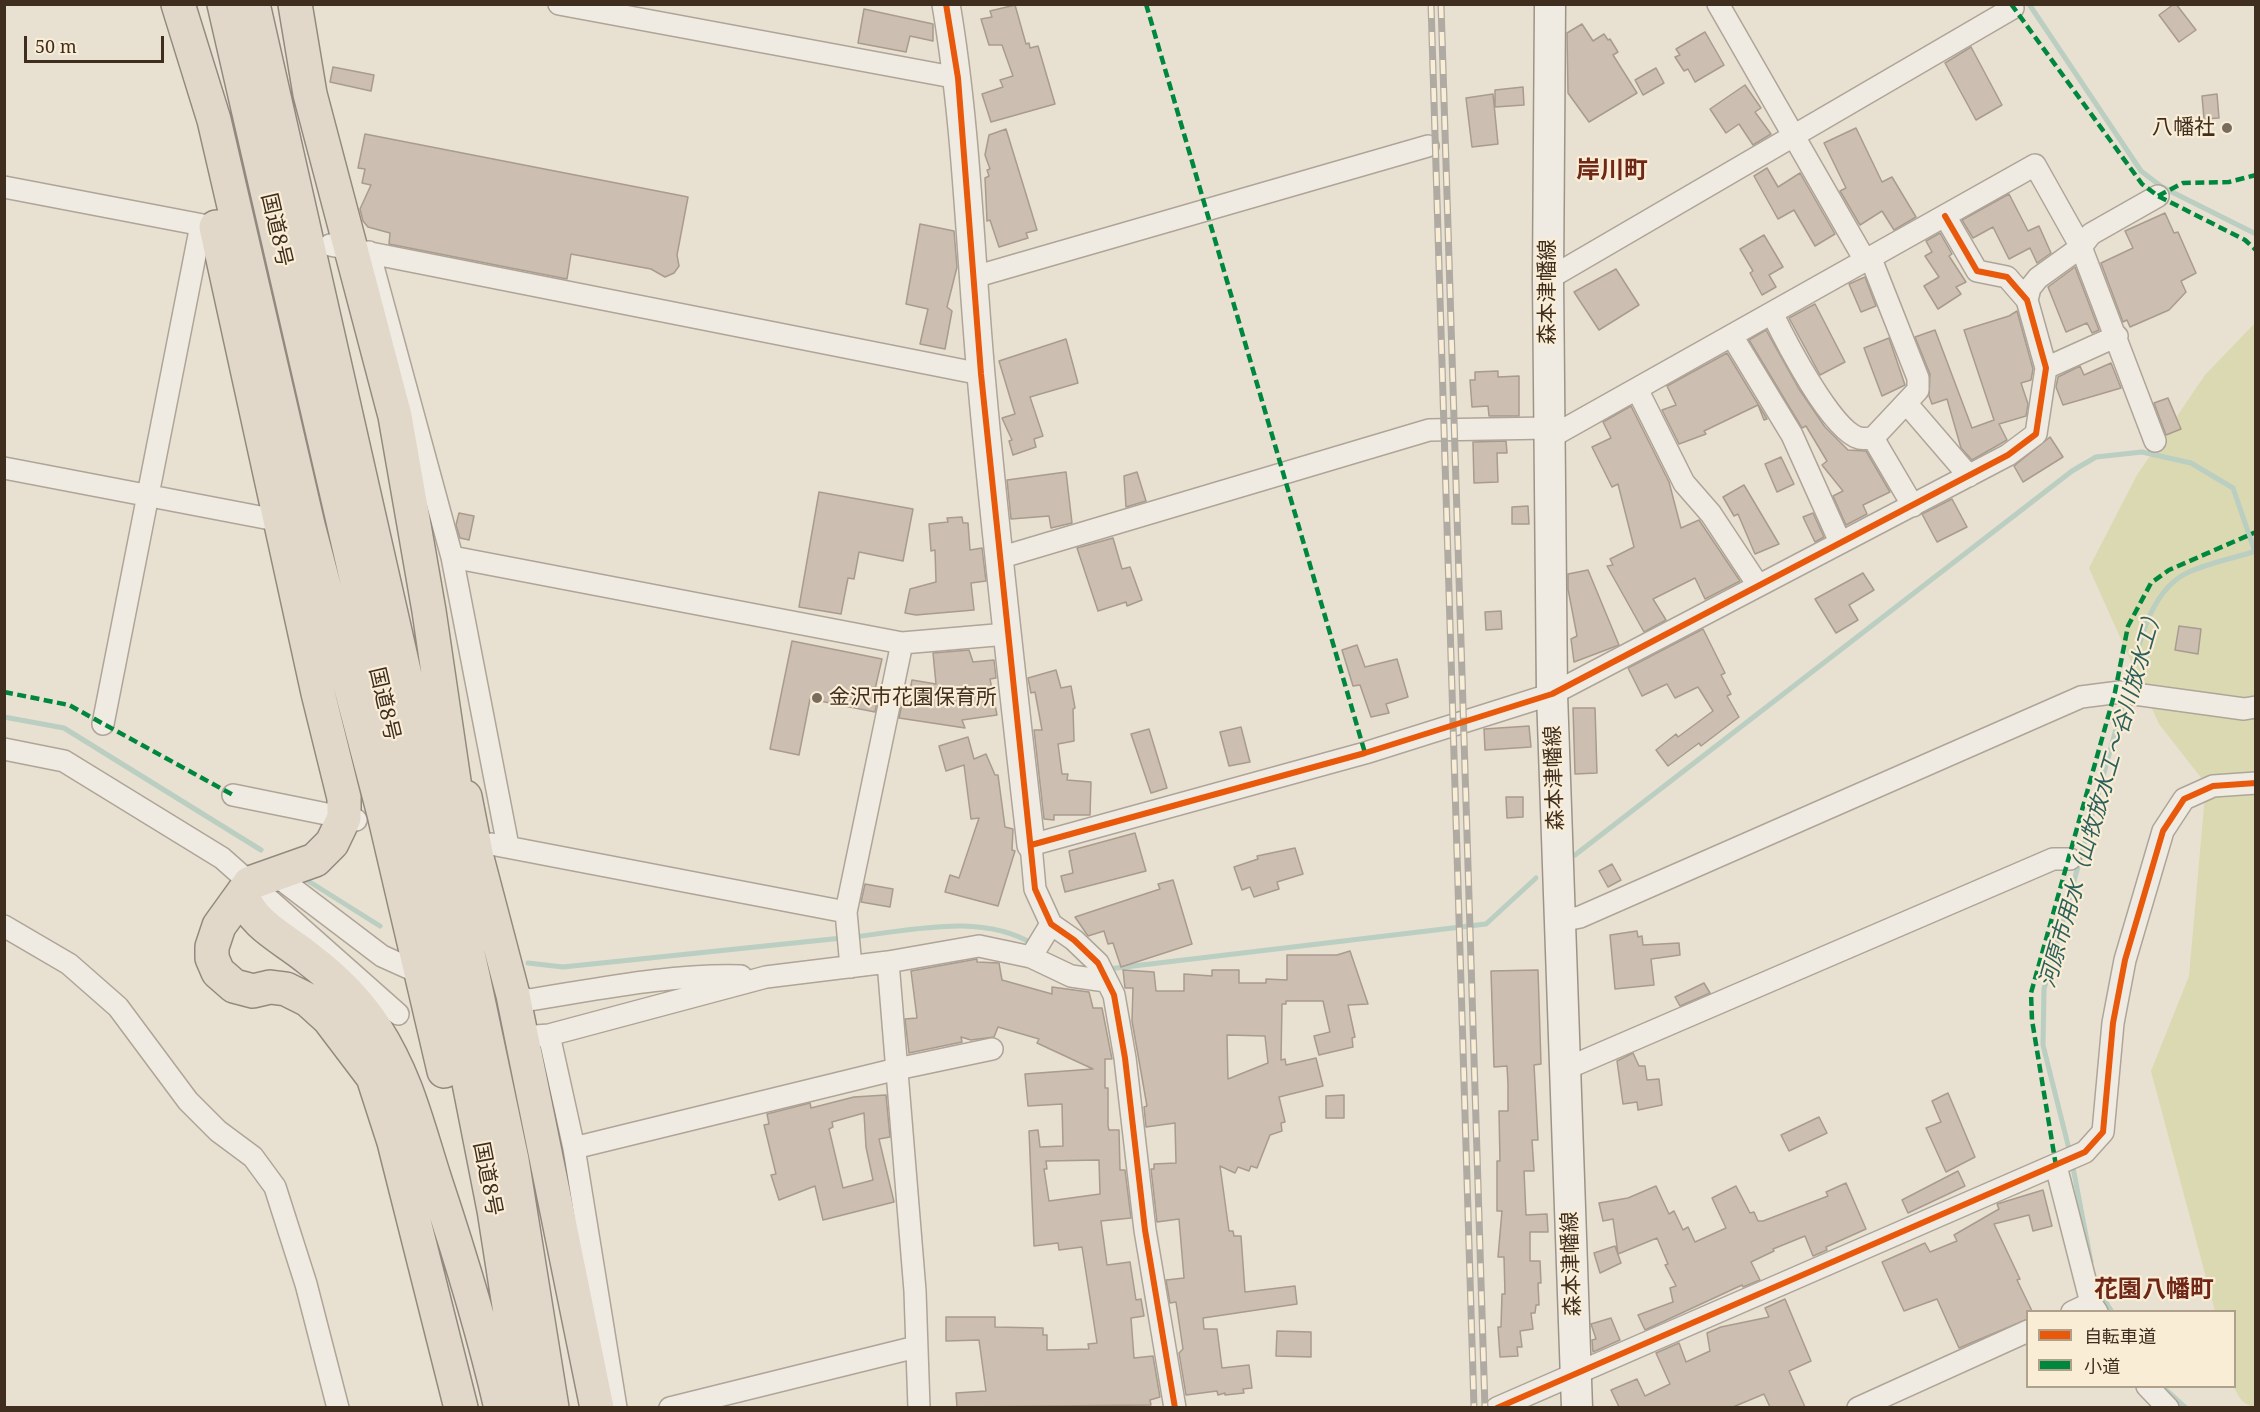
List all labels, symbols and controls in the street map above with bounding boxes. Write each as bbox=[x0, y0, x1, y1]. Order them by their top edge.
scale bar bbox=[27, 24, 166, 62]
text: 50 m bbox=[35, 34, 77, 58]
place label: 八幡社 bbox=[2152, 115, 2215, 141]
marker: 八幡社 bbox=[2220, 121, 2234, 135]
district label: 岸川町 bbox=[1576, 157, 1648, 185]
street label: 国道8号 bbox=[255, 191, 297, 269]
street label: 森本津幡線 bbox=[1535, 240, 1561, 344]
water label: 河原市用水（山牧放水工～谷川放水工） bbox=[2035, 603, 2169, 991]
street label: 国道8号 bbox=[363, 665, 405, 743]
place label: 金沢市花園保育所 bbox=[829, 685, 997, 711]
marker: 金沢市花園保育所 bbox=[810, 691, 824, 705]
street label: 森本津幡線 bbox=[1541, 725, 1569, 831]
street label: 国道8号 bbox=[468, 1140, 506, 1218]
street label: 森本津幡線 bbox=[1558, 1211, 1586, 1317]
district label: 花園八幡町 bbox=[2094, 1276, 2214, 1304]
legend bbox=[2026, 1310, 2236, 1388]
text: 自転車道 bbox=[2084, 1324, 2156, 1348]
text: 小道 bbox=[2084, 1354, 2120, 1378]

